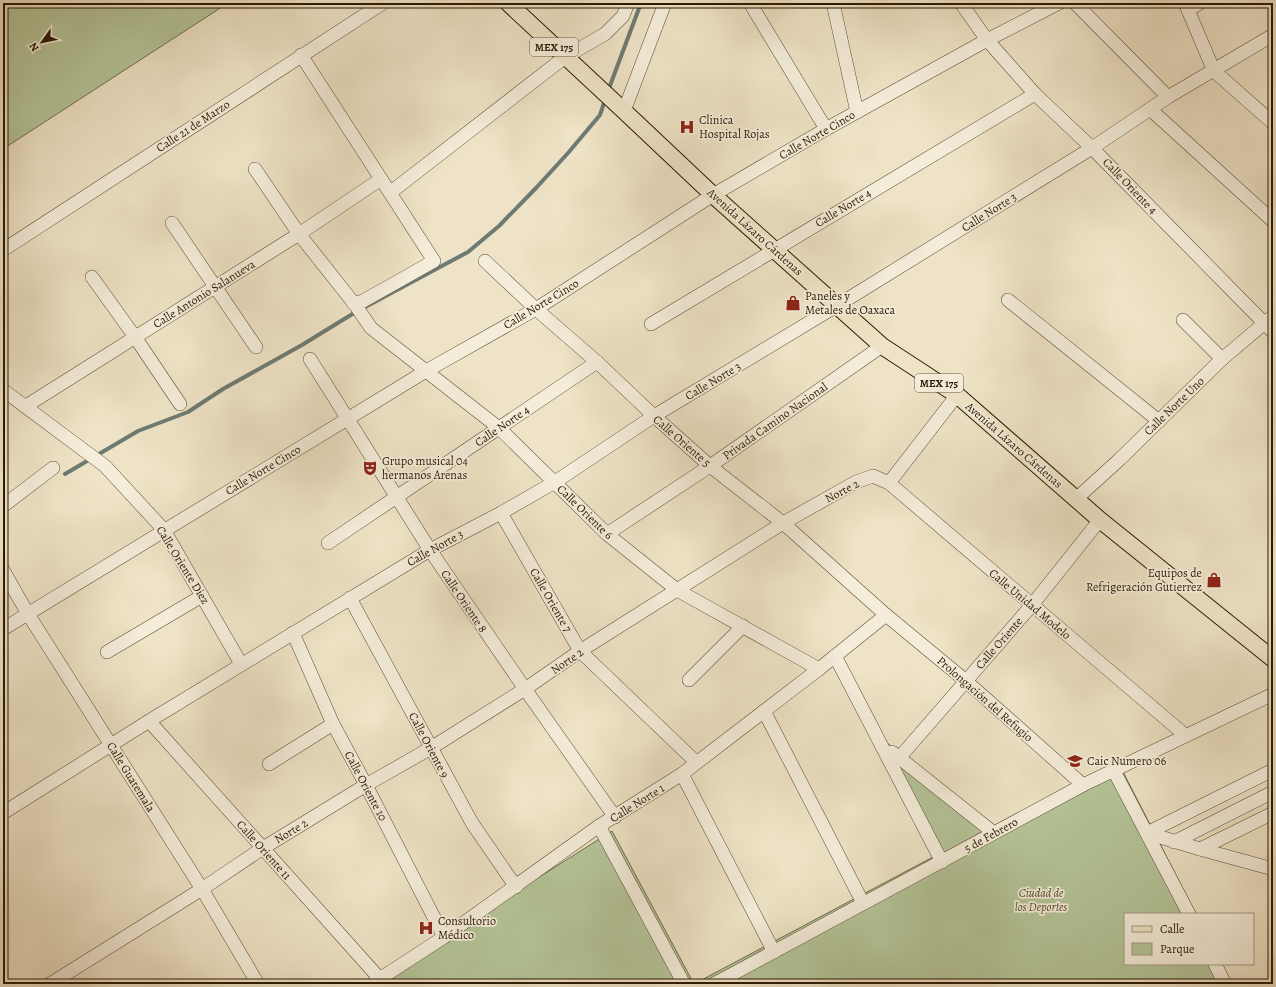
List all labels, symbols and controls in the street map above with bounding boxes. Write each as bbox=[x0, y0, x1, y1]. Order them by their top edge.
north arrow bbox=[22, 22, 62, 62]
road number: MEX 175 bbox=[530, 38, 578, 56]
text: N bbox=[26, 40, 43, 55]
street label: Calle 21 de Marzo bbox=[153, 96, 233, 156]
street label: Calle Norte Cinco bbox=[776, 107, 858, 163]
place label: Clinica Hospital Rojas bbox=[699, 112, 770, 142]
hospital icon: Clinica Hospital Rojas bbox=[678, 118, 696, 136]
street label: Calle Oriente 4 bbox=[1099, 155, 1161, 218]
street label: Avenida Lázaro Cárdenas bbox=[703, 184, 806, 279]
street label: Calle Norte 4 bbox=[812, 185, 875, 231]
street label: Calle Norte 3 bbox=[958, 189, 1020, 235]
street label: Calle Antonio Salanueva bbox=[150, 256, 258, 332]
street label: Calle Norte Cinco bbox=[500, 275, 582, 333]
place label: Paneles y Metales de Oaxaca bbox=[805, 288, 895, 318]
shop icon: Paneles y Metales de Oaxaca bbox=[784, 294, 802, 312]
street label: Calle Norte 3 bbox=[682, 358, 744, 404]
street label: Calle Norte Uno bbox=[1140, 373, 1208, 439]
road number: MEX 175 bbox=[915, 374, 963, 392]
street label: Privada Camino Nacional bbox=[719, 379, 831, 463]
street label: Avenida Lázaro Cárdenas bbox=[961, 398, 1066, 492]
street label: Calle Norte 4 bbox=[471, 401, 533, 450]
street label: Calle Oriente 5 bbox=[650, 411, 714, 471]
street label: Calle Norte Cinco bbox=[222, 441, 304, 499]
place label: Grupo musical 04 hermanos Arenas bbox=[382, 453, 468, 483]
theatre icon: Grupo musical 04 hermanos Arenas bbox=[361, 459, 379, 477]
street label: Norte 2 bbox=[822, 475, 862, 507]
street label: Calle Oriente 6 bbox=[553, 481, 617, 543]
street label: Calle Oriente Diez bbox=[153, 523, 213, 607]
street label: Calle Norte 3 bbox=[404, 526, 466, 570]
street label: Calle Oriente 7 bbox=[526, 565, 576, 636]
street label: Calle Unidad Modelo bbox=[986, 565, 1074, 643]
place label: Equipos de Refrigeración Gutierrez bbox=[1086, 565, 1202, 595]
street label: Calle Oriente 8 bbox=[437, 566, 491, 636]
shop icon: Equipos de Refrigeración Gutierrez bbox=[1205, 571, 1223, 589]
street label: Calle Oriente bbox=[972, 613, 1026, 673]
street label: Norte 2 bbox=[547, 644, 587, 678]
street label: Prolongación del Refugio bbox=[933, 653, 1037, 745]
street label: Calle Oriente 9 bbox=[405, 709, 453, 781]
street label: Calle Guatemala bbox=[103, 739, 159, 816]
street label: Calle Oriente 10 bbox=[341, 748, 391, 824]
school or university icon: Caic Numero 06 bbox=[1066, 752, 1084, 770]
place label: Caic Numero 06 bbox=[1087, 753, 1167, 769]
street label: Calle Norte 1 bbox=[607, 780, 667, 826]
street label: 5 de Febrero bbox=[961, 814, 1021, 856]
street label: Norte 2 bbox=[271, 815, 311, 847]
street label: Calle Oriente 11 bbox=[233, 817, 295, 883]
park label: Ciudad de los Deportes bbox=[1015, 885, 1067, 915]
place label: Consultorio Médico bbox=[438, 913, 496, 943]
legend bbox=[1124, 913, 1254, 965]
hospital icon: Consultorio Médico bbox=[417, 919, 435, 937]
text: Calle bbox=[1160, 921, 1184, 937]
text: Parque bbox=[1160, 941, 1195, 957]

